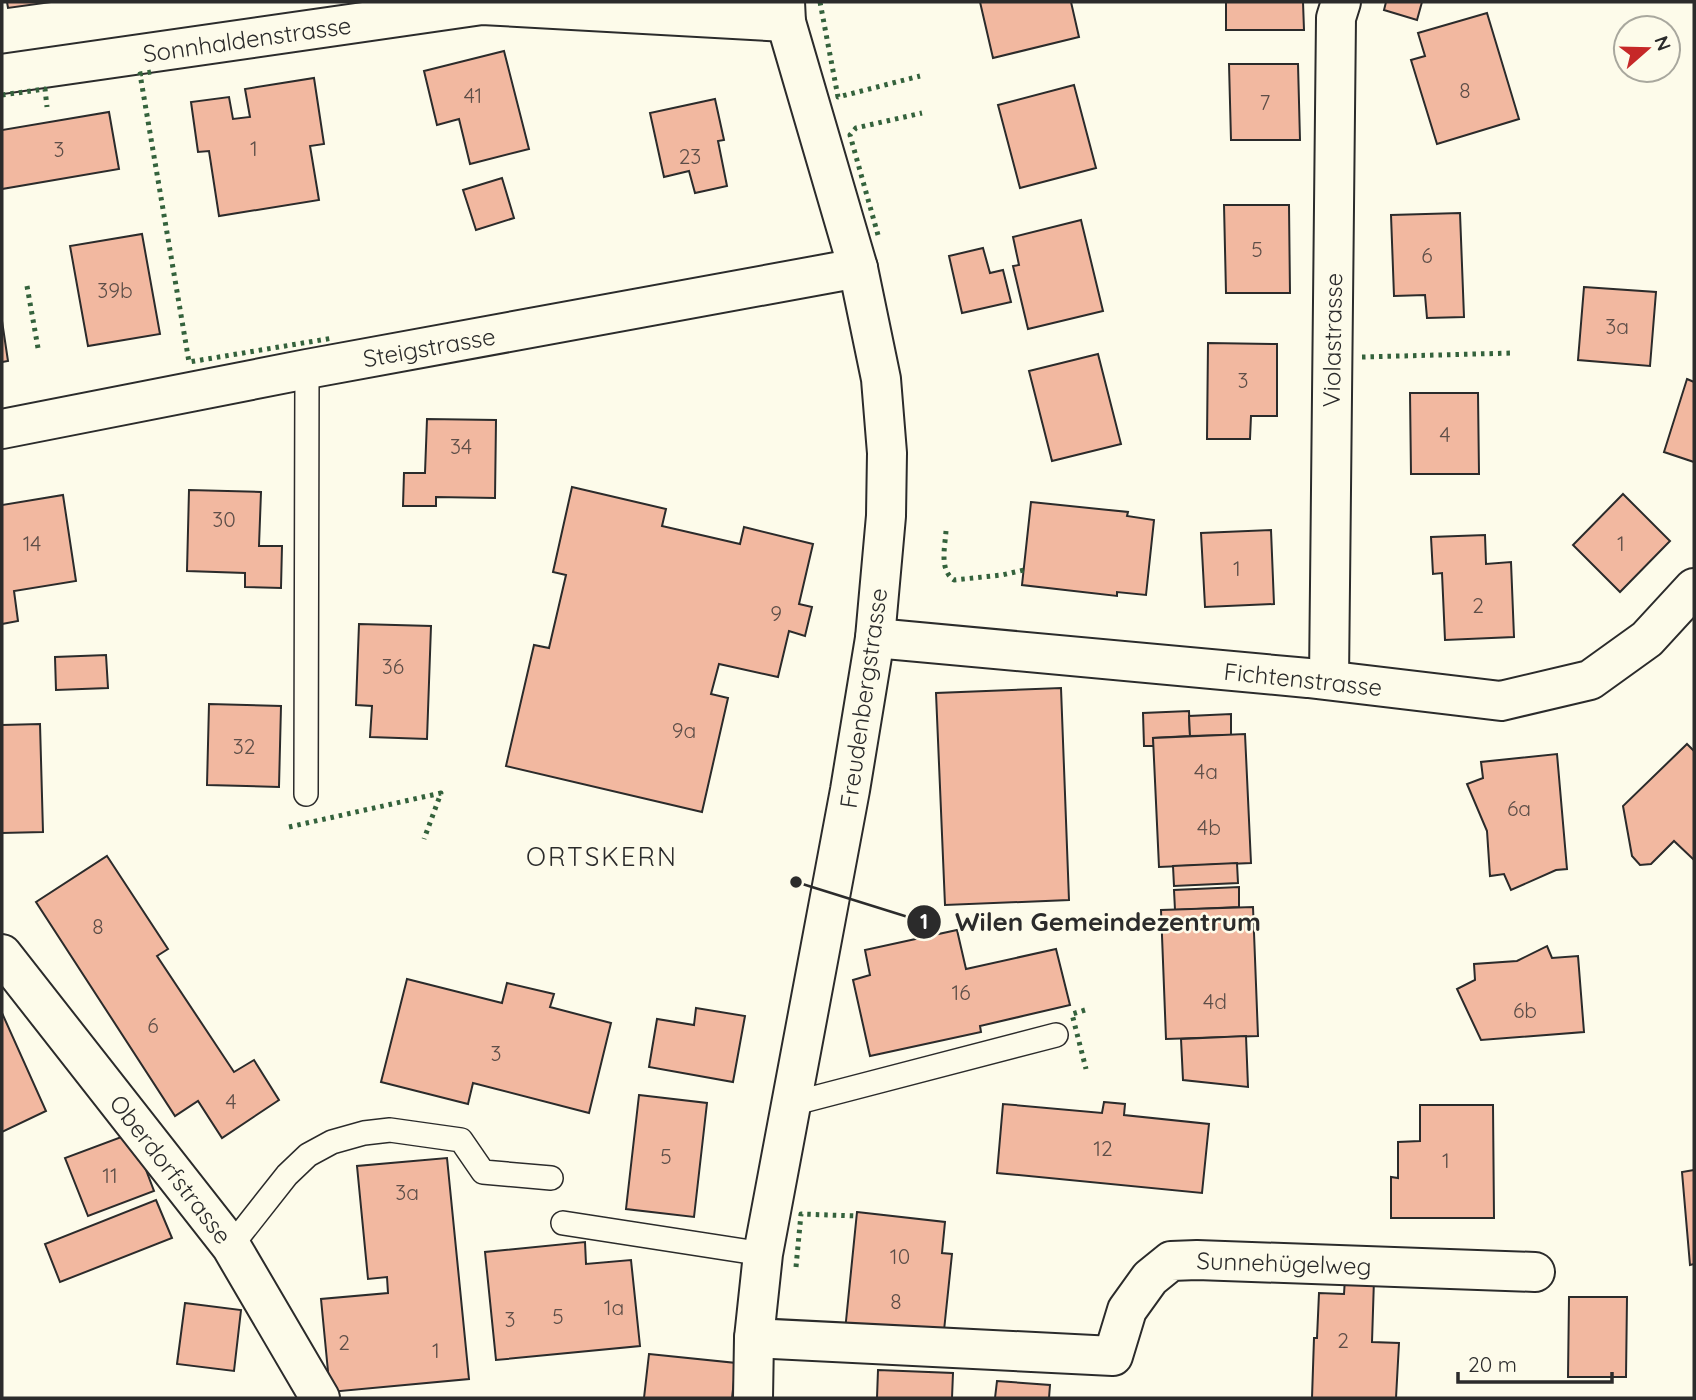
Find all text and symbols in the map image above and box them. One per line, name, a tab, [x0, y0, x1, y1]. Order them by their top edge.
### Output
street label: Sonnhaldenstrasse	[141, 10, 353, 68]
north arrow	[1612, 14, 1682, 84]
text: N	[1649, 33, 1677, 54]
house number: 8	[1459, 77, 1471, 103]
house number: 41	[464, 82, 482, 108]
house number: 7	[1260, 89, 1271, 115]
house number: 1	[250, 135, 258, 161]
house number: 3	[53, 136, 65, 162]
house number: 23	[679, 143, 701, 169]
house number: 5	[1251, 236, 1263, 262]
house number: 6	[1421, 242, 1433, 268]
street label: Violastrasse	[1316, 272, 1348, 408]
house number: 39b	[97, 277, 133, 303]
house number: 3a	[1605, 313, 1629, 339]
street label: Steigstrasse	[360, 321, 498, 373]
house number: 3	[1237, 367, 1249, 393]
house number: 4	[1439, 421, 1451, 447]
house number: 34	[450, 433, 472, 459]
house number: 30	[212, 506, 236, 532]
house number: 14	[23, 530, 41, 556]
house number: 1	[1617, 530, 1625, 556]
house number: 1	[1233, 555, 1241, 581]
street label: Freudenbergstrasse	[833, 586, 893, 810]
house number: 2	[1472, 592, 1484, 618]
house number: 9	[770, 600, 782, 626]
house number: 36	[382, 653, 404, 679]
street label: Fichtenstrasse	[1222, 656, 1384, 702]
house number: 9a	[672, 717, 696, 743]
house number: 32	[233, 733, 255, 759]
house number: 4a	[1194, 758, 1218, 784]
house number: 6a	[1507, 795, 1531, 821]
house number: 4b	[1197, 814, 1221, 840]
district label: ORTSKERN	[526, 840, 678, 873]
callout: Wilen Gemeindezentrum	[906, 898, 1275, 945]
text: Wilen Gemeindezentrum	[955, 905, 1261, 938]
text: 1	[920, 908, 928, 934]
house number: 8	[92, 913, 104, 939]
house number: 16	[951, 979, 971, 1005]
house number: 4d	[1203, 988, 1227, 1014]
house number: 6b	[1513, 997, 1537, 1023]
house number: 6	[147, 1012, 159, 1038]
house number: 3	[490, 1040, 502, 1066]
street label: Oberdorfstrasse	[103, 1088, 239, 1250]
house number: 4	[225, 1088, 237, 1114]
house number: 12	[1093, 1135, 1113, 1161]
house number: 5	[660, 1143, 672, 1169]
house number: 1	[1442, 1147, 1450, 1173]
house number: 11	[102, 1162, 118, 1188]
house number: 3a	[395, 1179, 419, 1205]
house number: 10	[890, 1243, 910, 1269]
street label: Sunnehügelweg	[1196, 1245, 1372, 1281]
house number: 8	[890, 1288, 902, 1314]
house number: 1a	[604, 1294, 624, 1320]
house number: 5	[552, 1303, 564, 1329]
house number: 3	[504, 1306, 516, 1332]
house number: 2	[1337, 1327, 1349, 1353]
house number: 2	[338, 1329, 350, 1355]
house number: 1	[432, 1337, 440, 1363]
scale bar	[1458, 1340, 1612, 1384]
text: 20 m	[1468, 1351, 1517, 1377]

